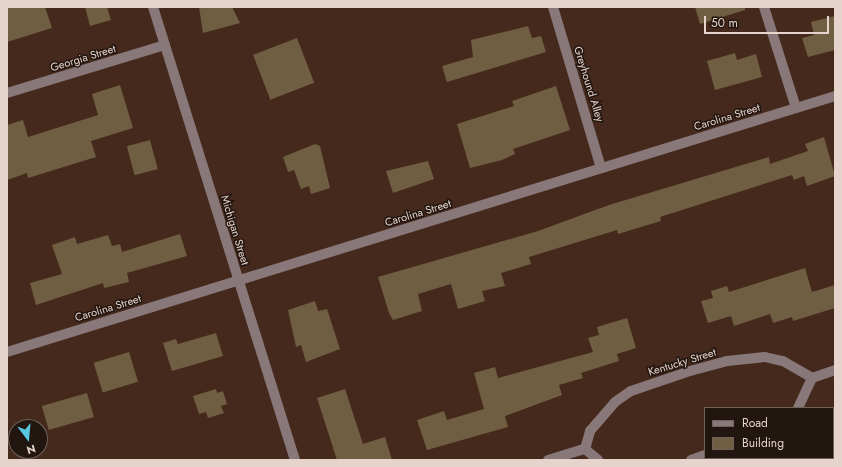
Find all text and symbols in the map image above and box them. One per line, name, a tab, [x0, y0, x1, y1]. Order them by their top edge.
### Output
scale bar	[706, 8, 831, 34]
text: 50 m	[711, 14, 738, 32]
street label: Georgia Street	[49, 42, 117, 74]
street label: Greyhound Alley	[571, 45, 607, 123]
street label: Carolina Street	[692, 101, 762, 133]
street label: Michigan Street	[218, 193, 252, 267]
street label: Carolina Street	[383, 197, 453, 229]
street label: Carolina Street	[73, 292, 143, 324]
street label: Kentucky Street	[646, 345, 718, 379]
legend	[704, 407, 834, 459]
text: Road	[742, 414, 768, 432]
north arrow	[8, 419, 48, 459]
text: Building	[742, 434, 784, 452]
text: N	[25, 441, 37, 458]

